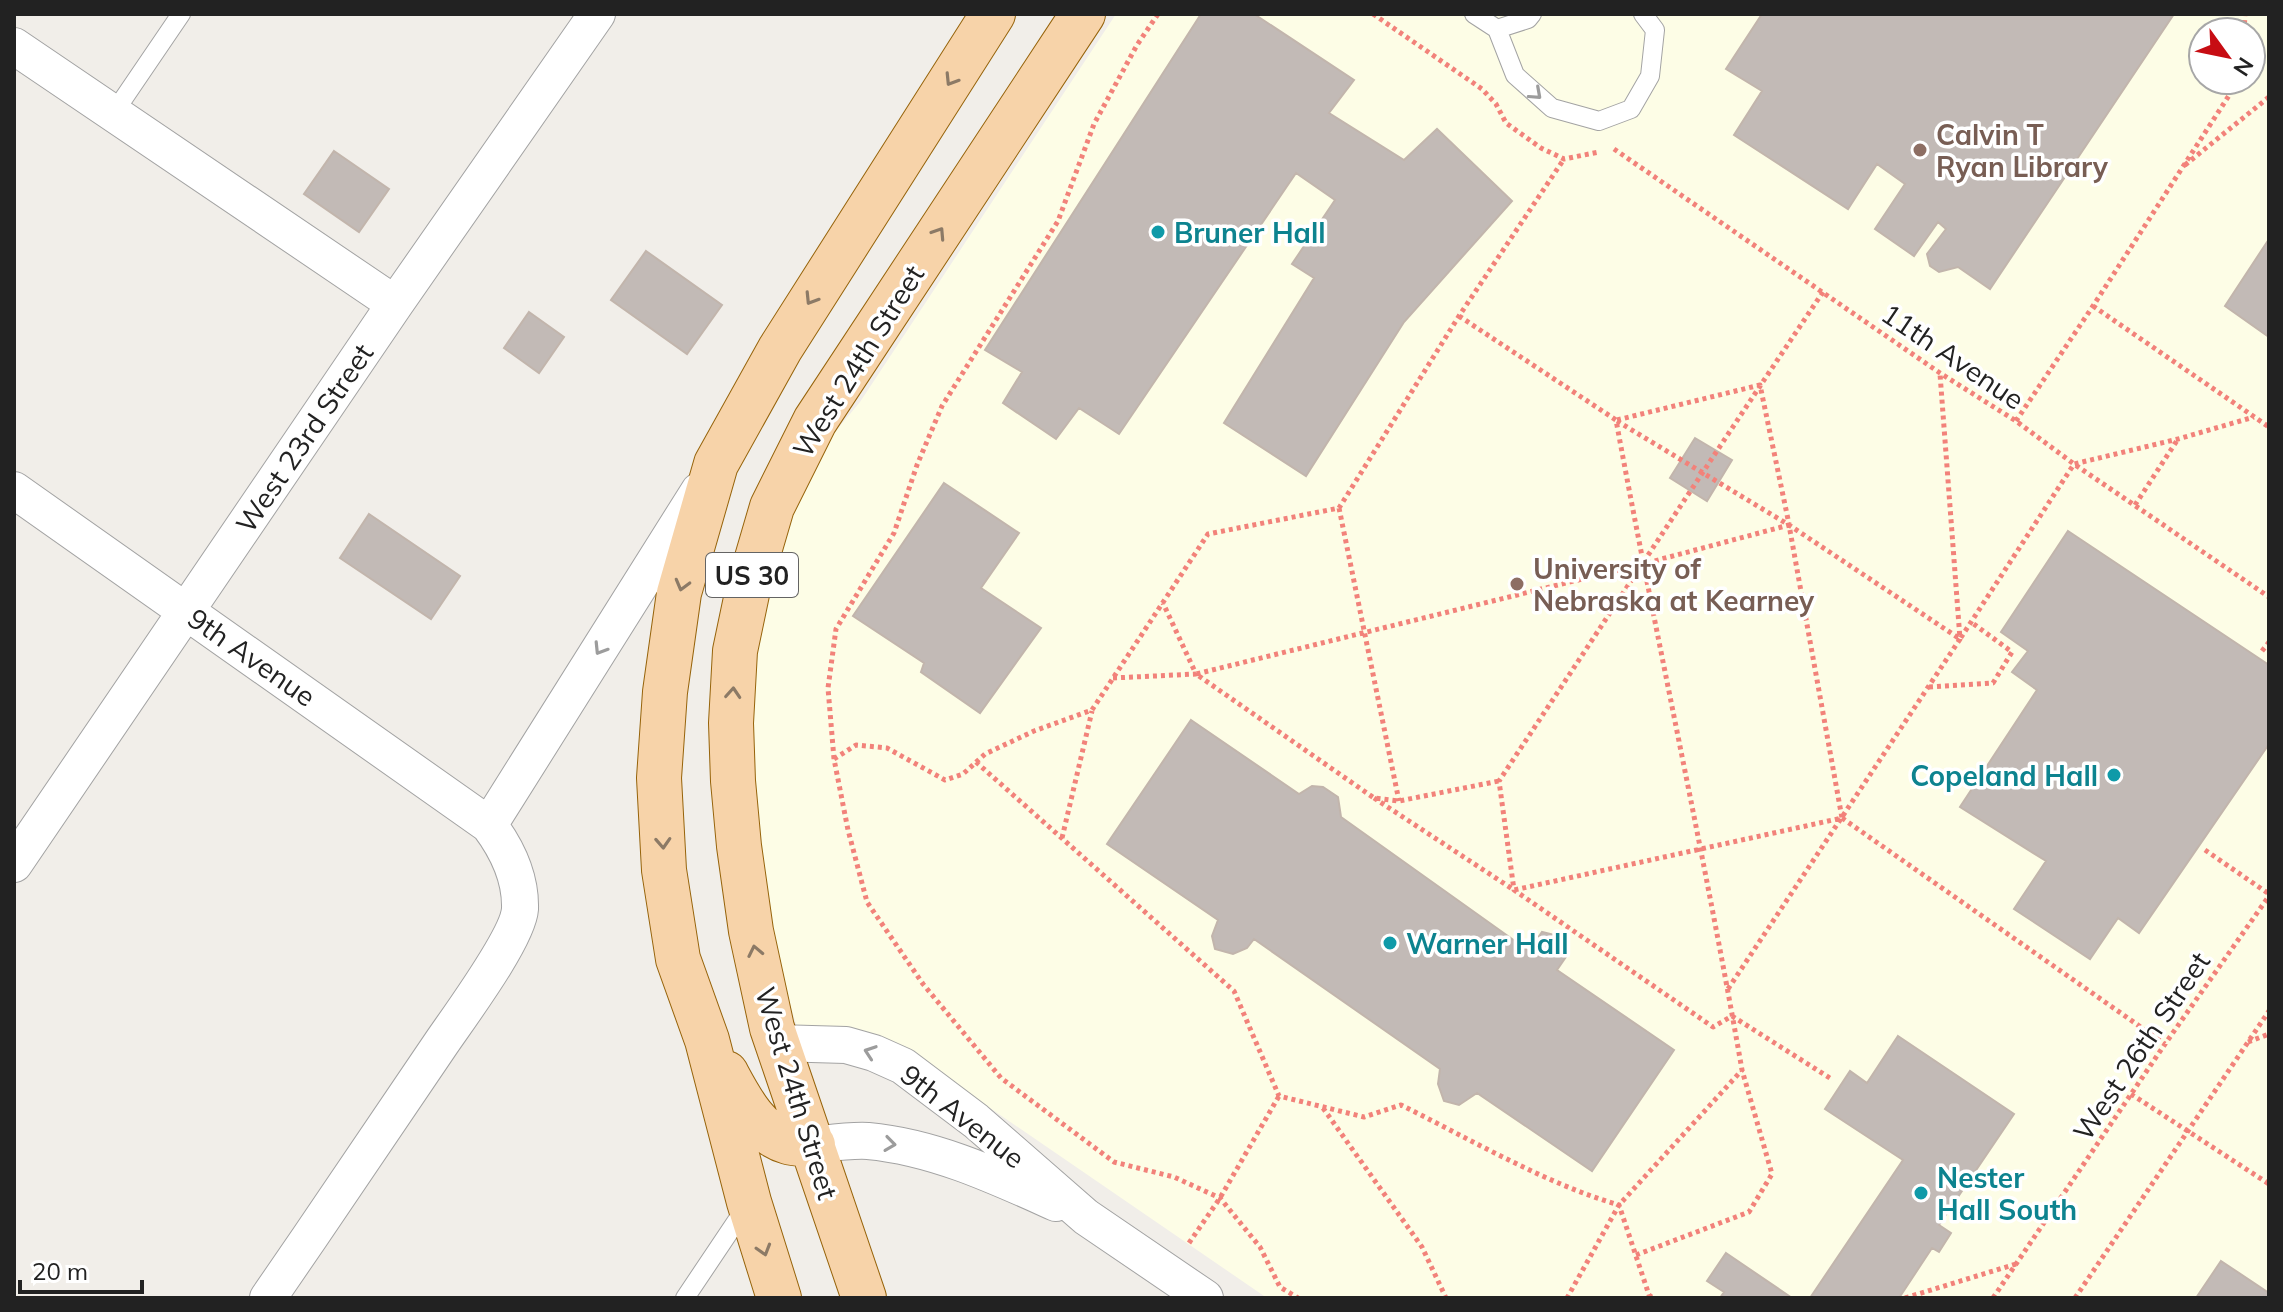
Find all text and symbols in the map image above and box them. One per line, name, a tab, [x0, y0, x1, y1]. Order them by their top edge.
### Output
north arrow	[2187, 16, 2267, 96]
text: N	[2228, 52, 2260, 81]
one-way arrow	[945, 71, 960, 86]
one-way arrow	[1527, 85, 1542, 99]
place label: Calvin T Ryan Library	[1936, 117, 2109, 184]
marker: Calvin T Ryan Library	[1911, 141, 1929, 159]
place label: Bruner Hall	[1174, 215, 1326, 250]
marker: Bruner Hall	[1149, 223, 1167, 241]
one-way arrow	[929, 227, 944, 242]
street label: West 24th Street	[785, 258, 931, 464]
one-way arrow	[806, 290, 821, 305]
street label: 11th Avenue	[1875, 295, 2031, 417]
street label: West 23rd Street	[228, 337, 380, 539]
place label: University of Nebraska at Kearney	[1533, 551, 1815, 618]
road number: US 30	[706, 553, 798, 597]
marker: University of Nebraska at Kearney	[1508, 575, 1526, 593]
one-way arrow	[675, 577, 692, 591]
street label: 9th Avenue	[181, 600, 323, 714]
one-way arrow	[594, 640, 609, 654]
one-way arrow	[724, 686, 741, 699]
place label: Copeland Hall	[1910, 758, 2098, 793]
marker: Copeland Hall	[2105, 766, 2123, 784]
one-way arrow	[654, 837, 671, 850]
place label: Warner Hall	[1406, 926, 1569, 961]
marker: Warner Hall	[1381, 934, 1399, 952]
one-way arrow	[748, 944, 765, 958]
street label: West 26th Street	[2065, 945, 2217, 1147]
street label: West 24th Street	[748, 983, 846, 1204]
one-way arrow	[864, 1046, 878, 1062]
street label: 9th Avenue	[894, 1057, 1032, 1175]
one-way arrow	[883, 1135, 897, 1152]
place label: Nester Hall South	[1937, 1160, 2077, 1227]
marker: Nester Hall South	[1912, 1184, 1930, 1202]
one-way arrow	[755, 1243, 771, 1256]
scale bar	[20, 1244, 142, 1294]
text: 20 m	[32, 1256, 88, 1286]

